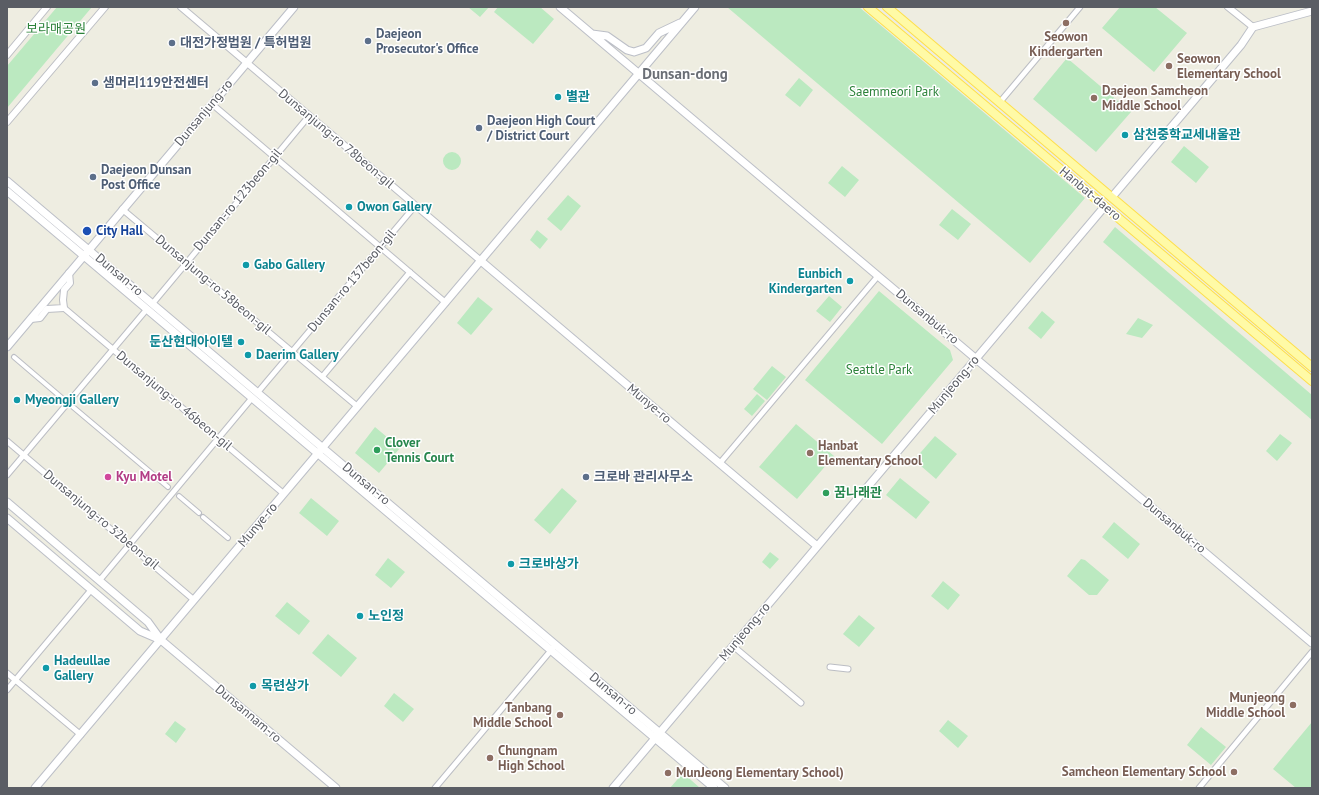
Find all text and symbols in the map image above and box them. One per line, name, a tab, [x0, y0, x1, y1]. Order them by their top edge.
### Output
marker: Seowon Kindergarten	[1061, 18, 1071, 28]
park label: 보라매공원	[26, 21, 86, 37]
place label: Daejeon Prosecutor's Office	[376, 26, 478, 57]
place label: Seowon Kindergarten	[1029, 29, 1103, 60]
place label: 대전가정법원 / 특허법원	[180, 35, 311, 51]
marker: Daejeon Prosecutor's Office	[363, 36, 373, 46]
marker: 대전가정법원 / 특허법원	[167, 38, 177, 48]
place label: Seowon Elementary School	[1177, 51, 1281, 82]
marker: Seowon Elementary School	[1164, 61, 1174, 71]
district label: Dunsan-dong	[642, 66, 728, 84]
place label: 샘머리119안전센터	[103, 75, 209, 91]
street label: Dunsanjung-ro	[172, 76, 236, 150]
marker: 샘머리119안전센터	[90, 78, 100, 88]
place label: Daejeon Samcheon Middle School	[1102, 83, 1208, 114]
park label: Saemmeori Park	[849, 84, 939, 100]
street label: Dunsanjung-ro 78beon-gil	[275, 86, 397, 192]
place label: 별관	[566, 89, 590, 105]
marker: 별관	[553, 92, 563, 102]
marker: Daejeon Samcheon Middle School	[1089, 93, 1099, 103]
place label: Daejeon High Court / District Court	[487, 113, 595, 144]
marker: Daejeon High Court / District Court	[474, 123, 484, 133]
place label: 삼천중학교세내울관	[1133, 127, 1241, 143]
marker: 삼천중학교세내울관	[1120, 130, 1130, 140]
street label: Dunsan-ro 123beon-gil	[191, 146, 285, 254]
place label: Daejeon Dunsan Post Office	[101, 162, 191, 193]
street label: Hanbat-daero	[1056, 164, 1124, 224]
marker: Daejeon Dunsan Post Office	[88, 172, 98, 182]
place label: Owon Gallery	[357, 199, 432, 215]
marker: Owon Gallery	[344, 202, 354, 212]
place label: City Hall	[96, 223, 143, 239]
marker: City Hall	[81, 225, 93, 237]
street label: Dunsan-ro 137beon-gil	[305, 227, 399, 335]
street label: Dunsanjung-ro 58beon-gil	[152, 232, 274, 338]
street label: Dunsan-ro	[92, 250, 146, 300]
place label: Gabo Gallery	[254, 257, 325, 273]
marker: Gabo Gallery	[241, 260, 251, 270]
place label: Eunbich Kindergarten	[769, 266, 842, 297]
marker: Eunbich Kindergarten	[845, 276, 855, 286]
street label: Dunsanbuk-ro	[892, 286, 962, 348]
place label: 둔산현대아이텔	[149, 334, 233, 350]
marker: 둔산현대아이텔	[236, 337, 246, 347]
place label: Daerim Gallery	[256, 347, 339, 363]
street label: Dunsanjung-ro 46beon-gil	[113, 348, 235, 454]
marker: Daerim Gallery	[243, 350, 253, 360]
street label: Munjeong-ro	[925, 353, 983, 417]
park label: Seattle Park	[846, 362, 912, 378]
street label: Munye-ro	[624, 381, 674, 427]
place label: Myeongji Gallery	[25, 392, 119, 408]
marker: Myeongji Gallery	[12, 395, 22, 405]
place label: Clover Tennis Court	[385, 435, 454, 466]
place label: Hanbat Elementary School	[818, 438, 922, 469]
marker: Clover Tennis Court	[372, 445, 382, 455]
marker: Hanbat Elementary School	[805, 448, 815, 458]
street label: Dunsan-ro	[339, 459, 393, 509]
street label: Dunsanjung-ro 32beon-gil	[40, 467, 162, 573]
place label: Kyu Motel	[116, 469, 172, 485]
place label: 크로바 관리사무소	[594, 469, 693, 485]
marker: Kyu Motel	[103, 472, 113, 482]
marker: 크로바 관리사무소	[581, 472, 591, 482]
place label: 꿈나래관	[834, 485, 882, 501]
marker: 꿈나래관	[821, 488, 831, 498]
street label: Dunsanbuk-ro	[1139, 495, 1209, 557]
street label: Munye-ro	[235, 500, 281, 550]
place label: 크로바상가	[519, 556, 579, 572]
marker: 크로바상가	[506, 559, 516, 569]
street label: Munjeong-ro	[716, 600, 774, 664]
place label: 노인정	[368, 608, 404, 624]
marker: 노인정	[355, 611, 365, 621]
place label: Hadeullae Gallery	[54, 653, 110, 684]
marker: Hadeullae Gallery	[41, 663, 51, 673]
street label: Dunsan-ro	[586, 669, 640, 719]
place label: 목련상가	[261, 678, 309, 694]
marker: 목련상가	[248, 681, 258, 691]
street label: Dunsannam-ro	[212, 682, 284, 746]
place label: Munjeong Middle School	[1206, 690, 1285, 721]
place label: Tanbang Middle School	[473, 700, 552, 731]
marker: Munjeong Middle School	[1288, 700, 1298, 710]
marker: Tanbang Middle School	[555, 710, 565, 720]
place label: Chungnam High School	[498, 743, 565, 774]
marker: Chungnam High School	[485, 753, 495, 763]
place label: Samcheon Elementary School	[1062, 764, 1226, 780]
place label: MunJeong Elementary School)	[676, 765, 844, 781]
marker: Samcheon Elementary School	[1229, 767, 1239, 777]
marker: MunJeong Elementary School)	[663, 768, 673, 778]

